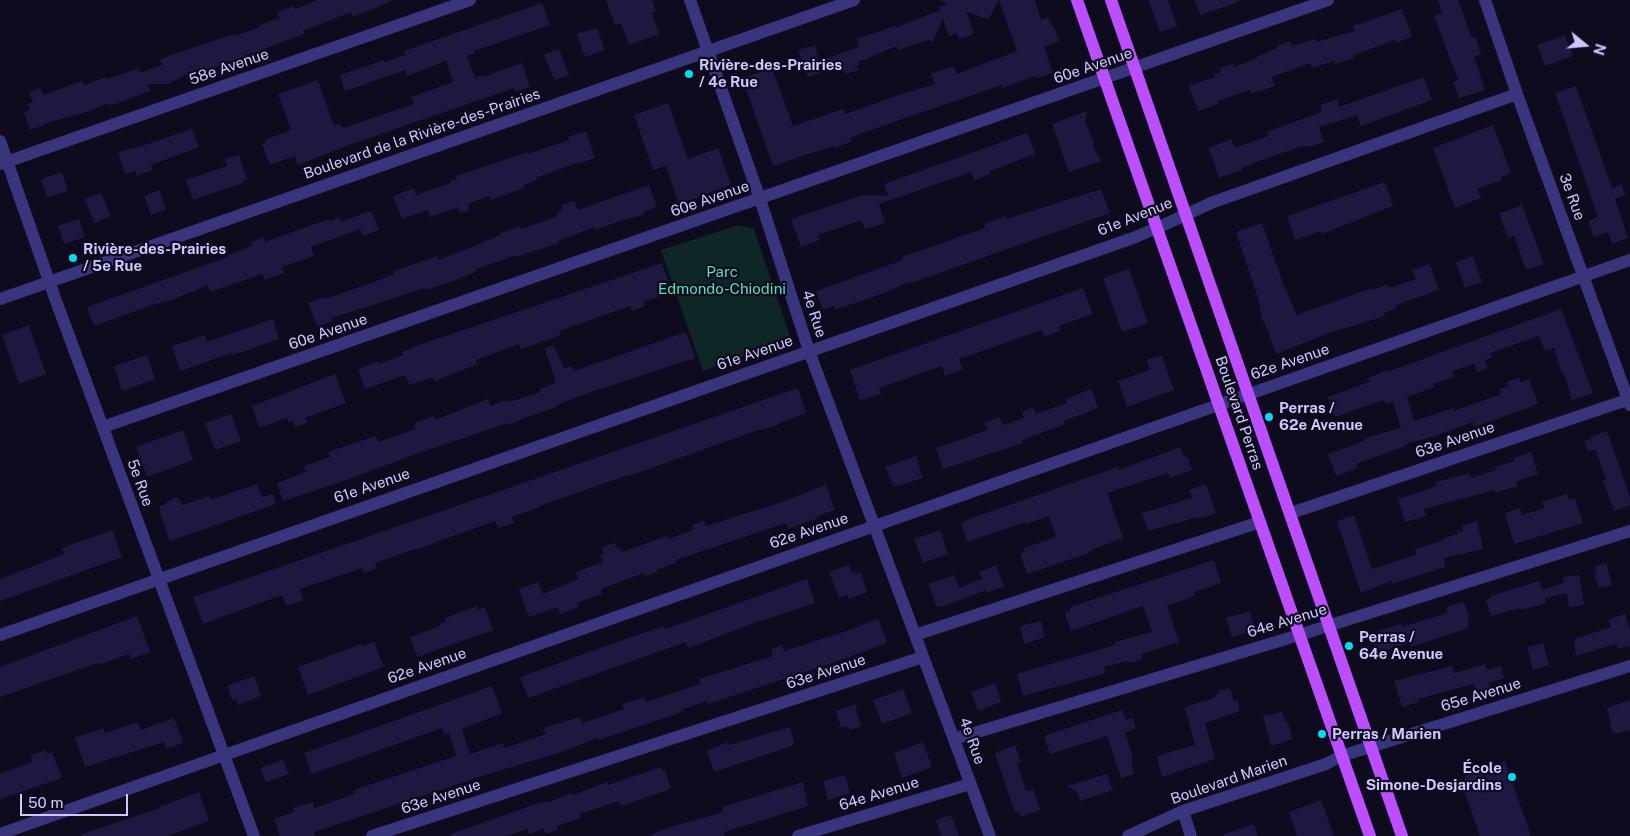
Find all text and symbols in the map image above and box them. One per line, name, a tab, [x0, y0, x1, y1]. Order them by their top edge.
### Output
north arrow	[1560, 20, 1610, 70]
text: N	[1590, 42, 1609, 57]
street label: 60e Avenue	[1051, 44, 1135, 88]
street label: 58e Avenue	[187, 45, 271, 89]
place label: Rivière-des-Prairies / 4e Rue	[699, 56, 842, 91]
marker: Rivière-des-Prairies / 4e Rue	[683, 68, 695, 80]
street label: Boulevard de la Rivière-des-Prairies	[301, 85, 543, 183]
street label: 3e Rue	[1555, 171, 1589, 223]
street label: 60e Avenue	[668, 177, 752, 221]
street label: 61e Avenue	[1095, 194, 1175, 240]
place label: Rivière-des-Prairies / 5e Rue	[83, 240, 226, 275]
marker: Rivière-des-Prairies / 5e Rue	[67, 252, 79, 264]
park label: Parc Edmondo-Chiodini	[658, 263, 786, 298]
street label: 4e Rue	[798, 288, 830, 340]
street label: 60e Avenue	[286, 310, 370, 354]
street label: 61e Avenue	[715, 332, 795, 374]
street label: 62e Avenue	[1248, 340, 1332, 384]
street label: Boulevard Perras	[1211, 354, 1267, 472]
place label: Perras / 62e Avenue	[1279, 399, 1363, 434]
marker: Perras / 62e Avenue	[1263, 411, 1275, 423]
street label: 63e Avenue	[1413, 418, 1497, 462]
street label: 5e Rue	[123, 457, 157, 509]
street label: 61e Avenue	[332, 465, 412, 507]
street label: 62e Avenue	[767, 509, 851, 553]
street label: 64e Avenue	[1245, 600, 1329, 642]
place label: Perras / 64e Avenue	[1359, 628, 1443, 663]
marker: Perras / 64e Avenue	[1343, 640, 1355, 652]
street label: 62e Avenue	[385, 644, 469, 688]
street label: 63e Avenue	[784, 651, 868, 693]
street label: 65e Avenue	[1439, 674, 1523, 716]
street label: 4e Rue	[955, 715, 989, 767]
place label: Perras / Marien	[1332, 725, 1441, 743]
marker: Perras / Marien	[1316, 728, 1328, 740]
street label: Boulevard Marien	[1168, 752, 1290, 808]
place label: École Simone-Desjardins	[1366, 759, 1502, 794]
marker: École Simone-Desjardins	[1506, 771, 1518, 783]
street label: 64e Avenue	[837, 773, 921, 815]
street label: 63e Avenue	[399, 776, 483, 818]
scale bar	[22, 784, 130, 816]
text: 50 m	[28, 794, 63, 811]

